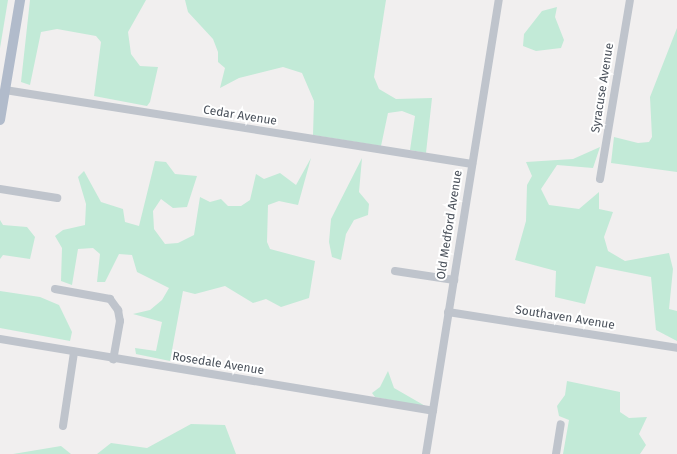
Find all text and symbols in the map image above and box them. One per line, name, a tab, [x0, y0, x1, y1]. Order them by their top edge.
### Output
street label: Syracuse Avenue	[589, 42, 617, 134]
street label: Cedar Avenue	[202, 103, 278, 129]
street label: Old Medford Avenue	[434, 169, 466, 281]
street label: Southaven Avenue	[514, 303, 616, 333]
street label: Rosedale Avenue	[171, 350, 265, 378]

